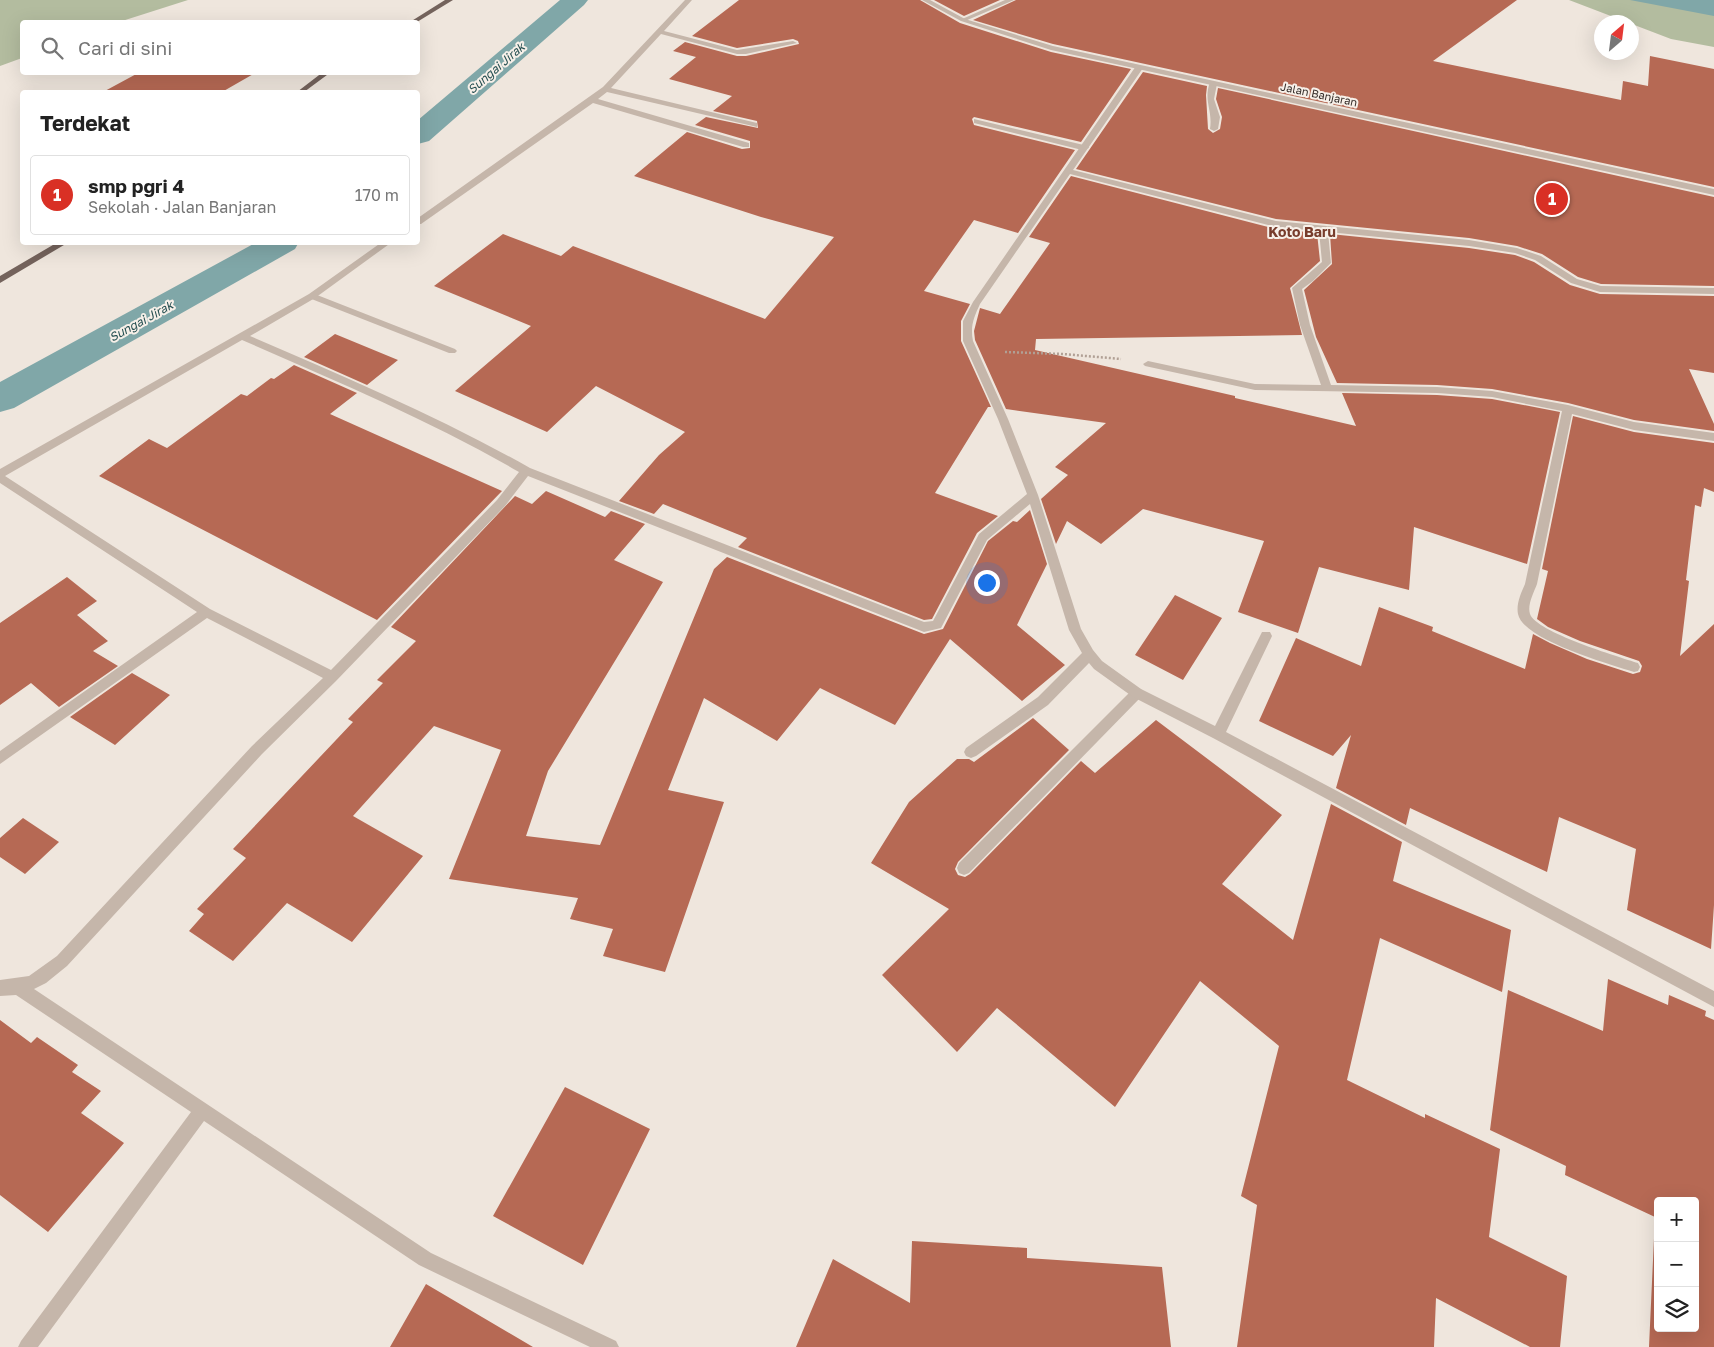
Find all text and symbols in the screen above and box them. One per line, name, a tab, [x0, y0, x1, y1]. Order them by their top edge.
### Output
north arrow	[1594, 15, 1639, 60]
search box	[20, 20, 420, 75]
icon: search	[38, 34, 66, 62]
text: Cari di sini	[78, 36, 172, 59]
water label: Sungai Jirak	[464, 38, 529, 97]
street label: Jalan Banjaran	[1279, 80, 1359, 108]
text: Terdekat	[40, 110, 130, 136]
text: smp pgri 4	[88, 174, 184, 197]
pin: 1	[1536, 180, 1568, 218]
text: 1	[53, 185, 61, 205]
text: 170 m	[355, 185, 399, 205]
text: Sekolah · Jalan Banjaran	[88, 197, 276, 217]
district label: Koto Baru	[1268, 223, 1336, 240]
water label: Sungai Jirak	[106, 297, 177, 345]
your location	[974, 570, 1000, 596]
map controls	[1654, 1197, 1699, 1332]
button: +	[1654, 1197, 1699, 1242]
button: −	[1654, 1242, 1699, 1287]
button: layers	[1654, 1287, 1699, 1332]

